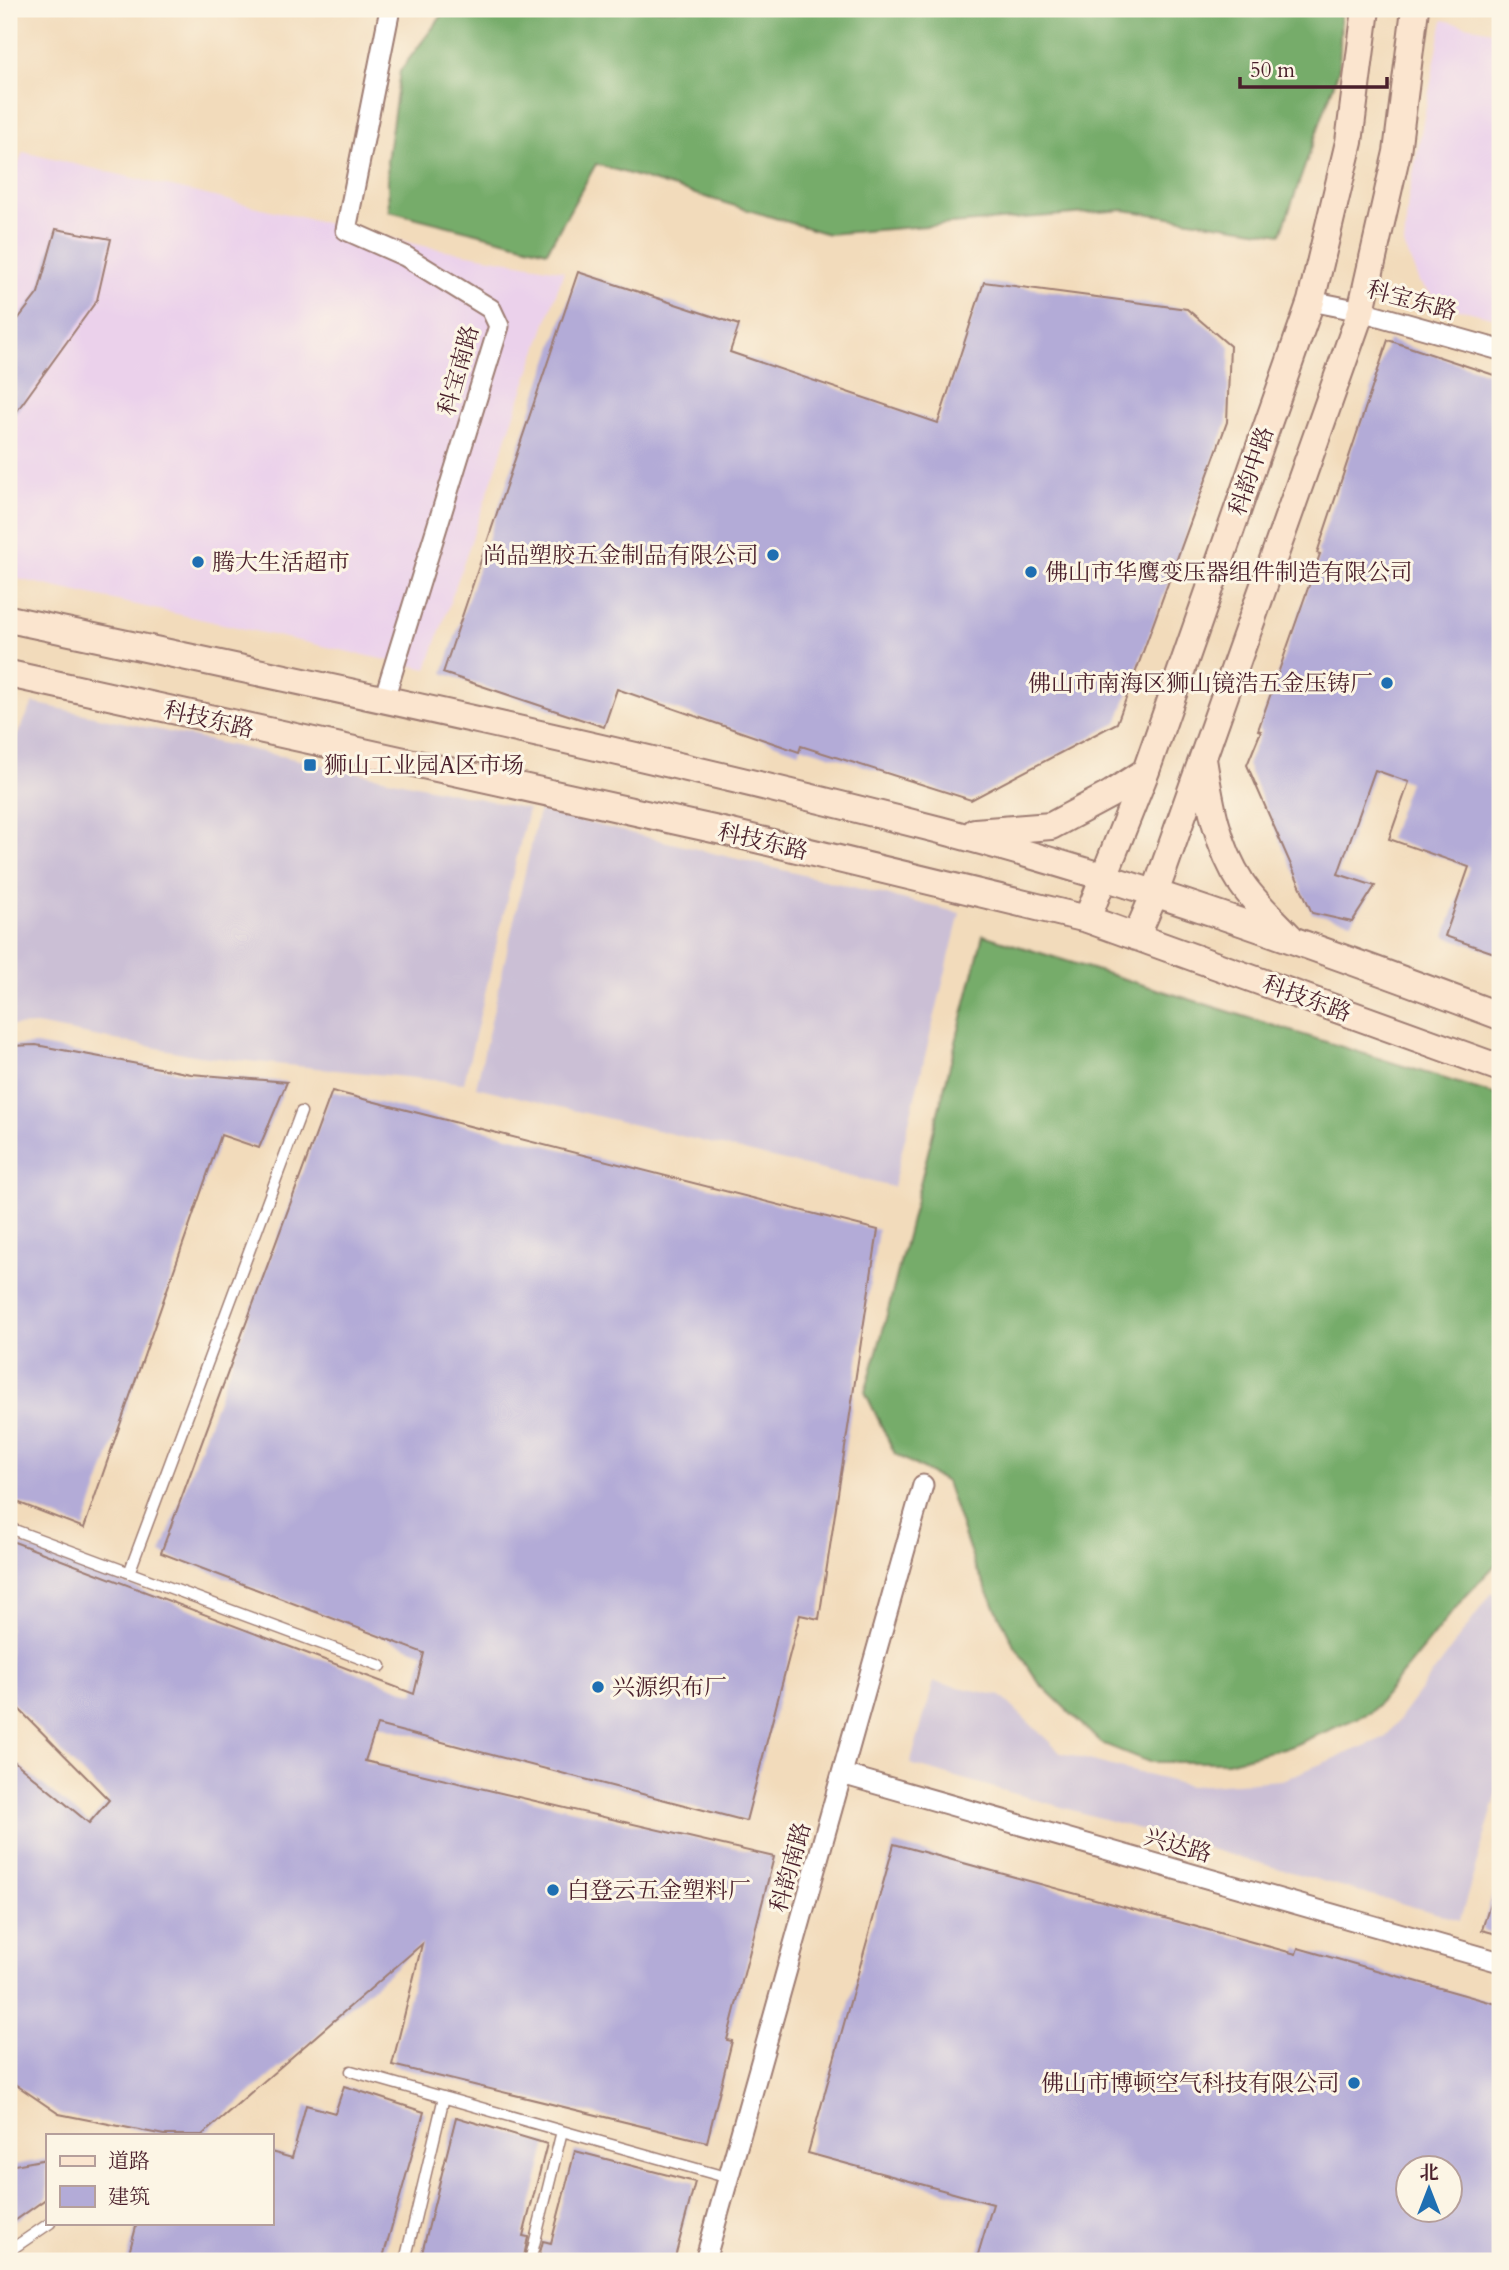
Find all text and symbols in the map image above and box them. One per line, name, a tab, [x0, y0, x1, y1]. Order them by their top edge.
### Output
scale bar	[1240, 46, 1386, 90]
text: 50 m	[1250, 56, 1295, 85]
street label: 科宝东路	[1363, 274, 1460, 327]
street label: 科宝南路	[431, 322, 486, 419]
street label: 科韵中路	[1222, 423, 1281, 520]
place label: 尚品塑胶五金制品有限公司	[483, 540, 759, 571]
place label: 腾大生活超市	[212, 547, 350, 578]
marker: 尚品塑胶五金制品有限公司	[765, 547, 781, 563]
marker: 腾大生活超市	[190, 554, 206, 570]
place label: 佛山市华鹰变压器组件制造有限公司	[1045, 557, 1413, 588]
marker: 佛山市华鹰变压器组件制造有限公司	[1023, 564, 1039, 580]
place label: 佛山市南海区狮山镜浩五金压铸厂	[1028, 668, 1373, 699]
marker: 佛山市南海区狮山镜浩五金压铸厂	[1379, 675, 1395, 691]
street label: 科技东路	[161, 694, 257, 745]
place label: 狮山工业园A区市场	[324, 750, 524, 781]
marker: 狮山工业园A区市场	[302, 757, 318, 773]
street label: 科技东路	[715, 816, 811, 867]
street label: 科技东路	[1258, 968, 1355, 1029]
place label: 兴源织布厂	[612, 1672, 727, 1703]
marker: 兴源织布厂	[590, 1679, 606, 1695]
street label: 科韵南路	[763, 1819, 818, 1916]
street label: 兴达路	[1140, 1821, 1215, 1870]
place label: 白登云五金塑料厂	[567, 1875, 751, 1906]
marker: 白登云五金塑料厂	[545, 1882, 561, 1898]
place label: 佛山市博顿空气科技有限公司	[1041, 2068, 1340, 2099]
marker: 佛山市博顿空气科技有限公司	[1346, 2075, 1362, 2091]
legend	[46, 2134, 273, 2224]
text: 道路	[108, 2147, 150, 2176]
north arrow	[1394, 2154, 1464, 2224]
text: 北	[1419, 2160, 1439, 2186]
text: 建筑	[108, 2183, 150, 2212]

